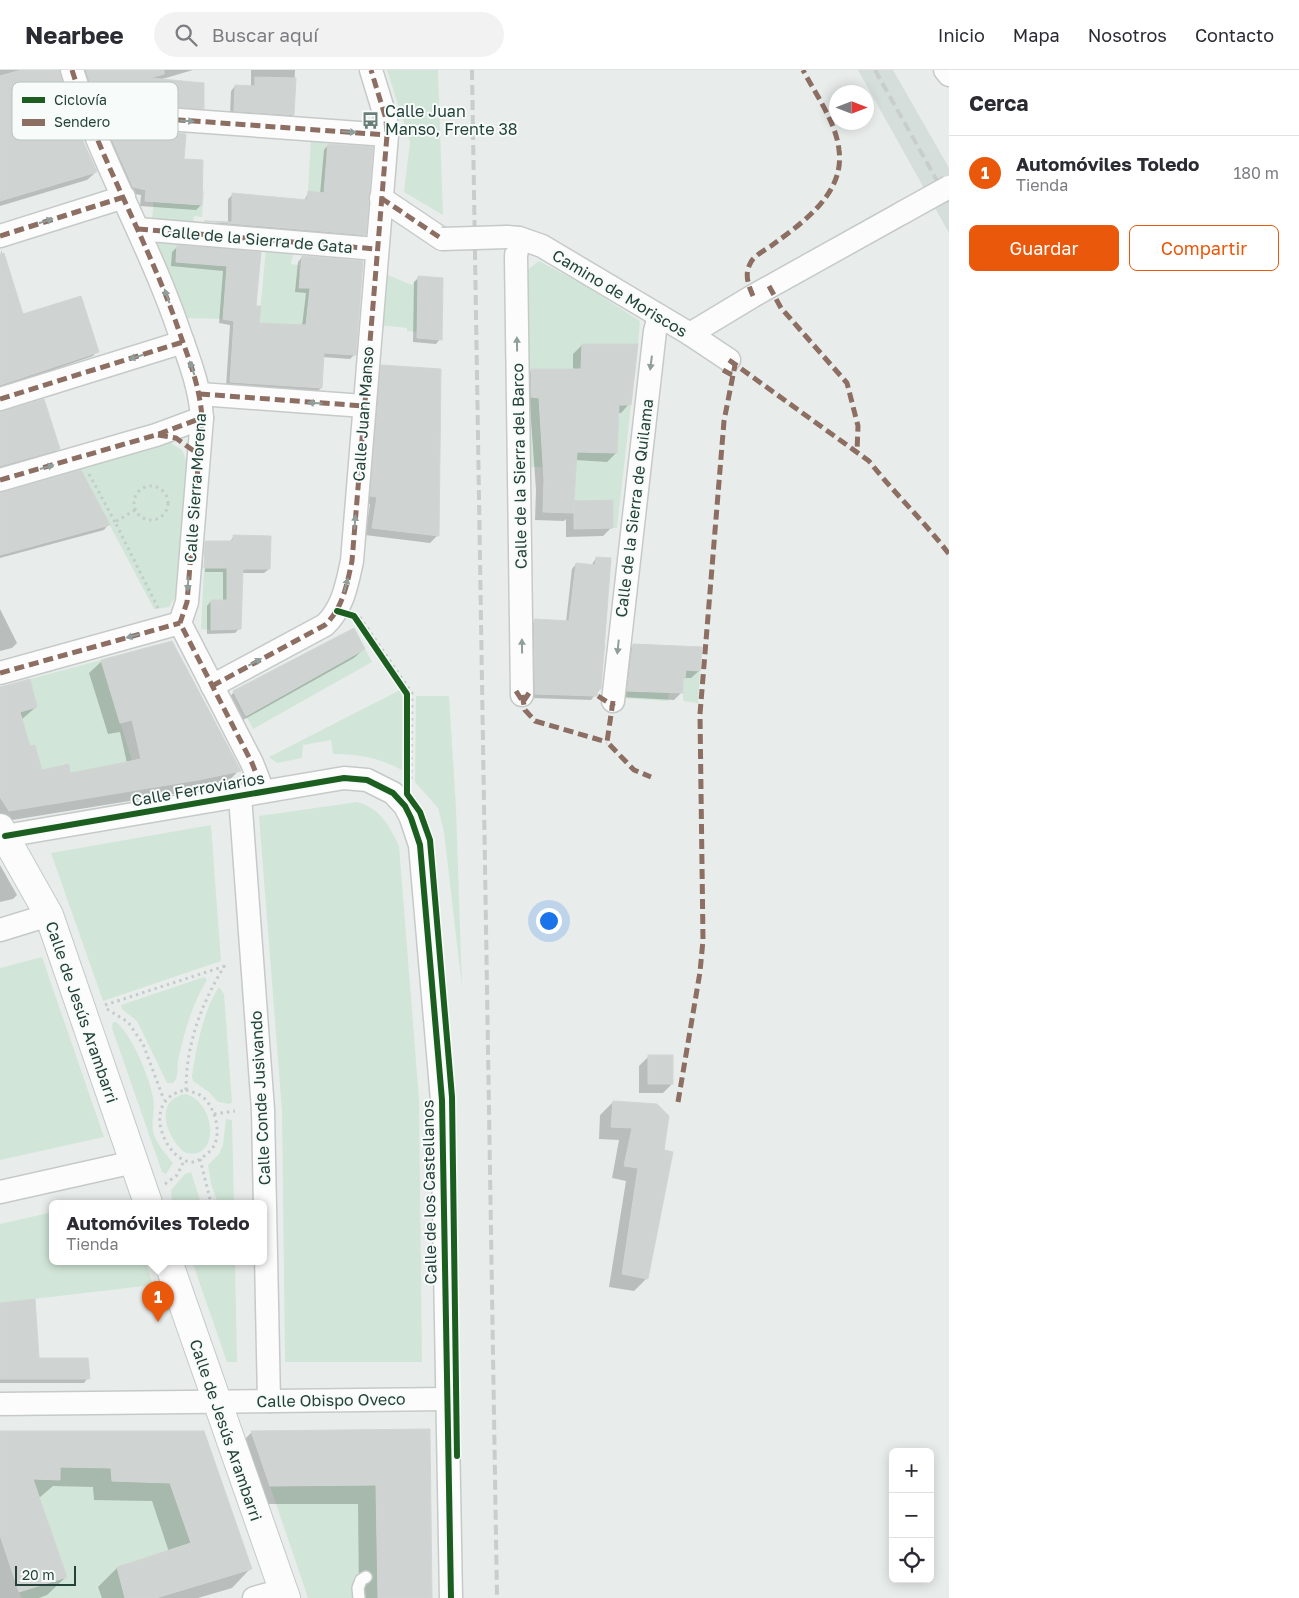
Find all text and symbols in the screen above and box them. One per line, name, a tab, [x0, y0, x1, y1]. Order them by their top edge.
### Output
search box	[154, 12, 504, 57]
text: Nearbee	[25, 20, 124, 49]
icon: search	[172, 21, 200, 49]
text: Buscar aquí	[212, 23, 318, 46]
text: Inicio	[938, 24, 985, 46]
text: Mapa	[1013, 24, 1060, 46]
text: Nosotros	[1088, 24, 1167, 46]
text: Contacto	[1195, 24, 1274, 46]
legend	[12, 82, 178, 140]
north arrow	[829, 85, 874, 130]
text: Cerca	[969, 90, 1028, 116]
text: Ciclovía	[54, 91, 107, 108]
place label: Calle Juan Manso, Frente 38	[385, 101, 518, 139]
bus stop icon: Calle Juan Manso, Frente 38	[361, 110, 381, 130]
text: Sendero	[54, 113, 110, 130]
one-way arrow	[180, 117, 196, 125]
one-way arrow	[342, 129, 358, 137]
text: Automóviles Toledo	[1016, 152, 1199, 175]
text: 1	[981, 163, 989, 183]
text: 180 m	[1233, 163, 1279, 183]
text: Tienda	[1016, 175, 1068, 195]
one-way arrow	[39, 217, 54, 225]
street label: Calle de la Sierra de Gata	[160, 221, 354, 257]
button: Guardar	[969, 225, 1119, 271]
button: Compartir	[1129, 225, 1279, 271]
street label: Camino de Moriscos	[549, 245, 691, 341]
one-way arrow	[163, 288, 171, 303]
one-way arrow	[513, 336, 521, 352]
street label: Calle Juan Manso	[348, 346, 378, 482]
one-way arrow	[129, 353, 144, 361]
one-way arrow	[647, 356, 655, 372]
one-way arrow	[188, 360, 196, 375]
street label: Calle de la Sierra del Barco	[507, 363, 531, 569]
one-way arrow	[307, 398, 323, 406]
street label: Calle de la Sierra de Quilama	[611, 398, 657, 618]
street label: Calle Sierra Morena	[180, 412, 210, 564]
one-way arrow	[39, 462, 54, 470]
one-way arrow	[351, 514, 359, 530]
one-way arrow	[184, 576, 192, 592]
one-way arrow	[343, 577, 351, 592]
one-way arrow	[125, 633, 140, 641]
one-way arrow	[517, 638, 525, 654]
one-way arrow	[614, 639, 622, 655]
one-way arrow	[247, 658, 262, 666]
street label: Calle Ferroviarios	[130, 767, 266, 811]
your location	[536, 908, 562, 934]
street label: Calle de Jesús Arambarri	[41, 919, 123, 1105]
street label: Calle Conde Jusivando	[245, 1010, 275, 1186]
street label: Calle de los Castellanos	[417, 1099, 441, 1285]
popup	[49, 1200, 267, 1265]
text: Automóviles Toledo	[66, 1211, 250, 1234]
text: Tienda	[66, 1234, 119, 1254]
pin: 1	[142, 1281, 174, 1322]
street label: Calle de Jesús Arambarri	[185, 1337, 267, 1523]
street label: Calle Obispo Oveco	[256, 1389, 406, 1411]
map controls	[889, 1448, 934, 1583]
button: +	[889, 1448, 934, 1493]
button: −	[889, 1493, 934, 1538]
button: locate	[889, 1538, 934, 1583]
scale bar	[15, 1563, 76, 1586]
text: 20 m	[22, 1566, 55, 1583]

